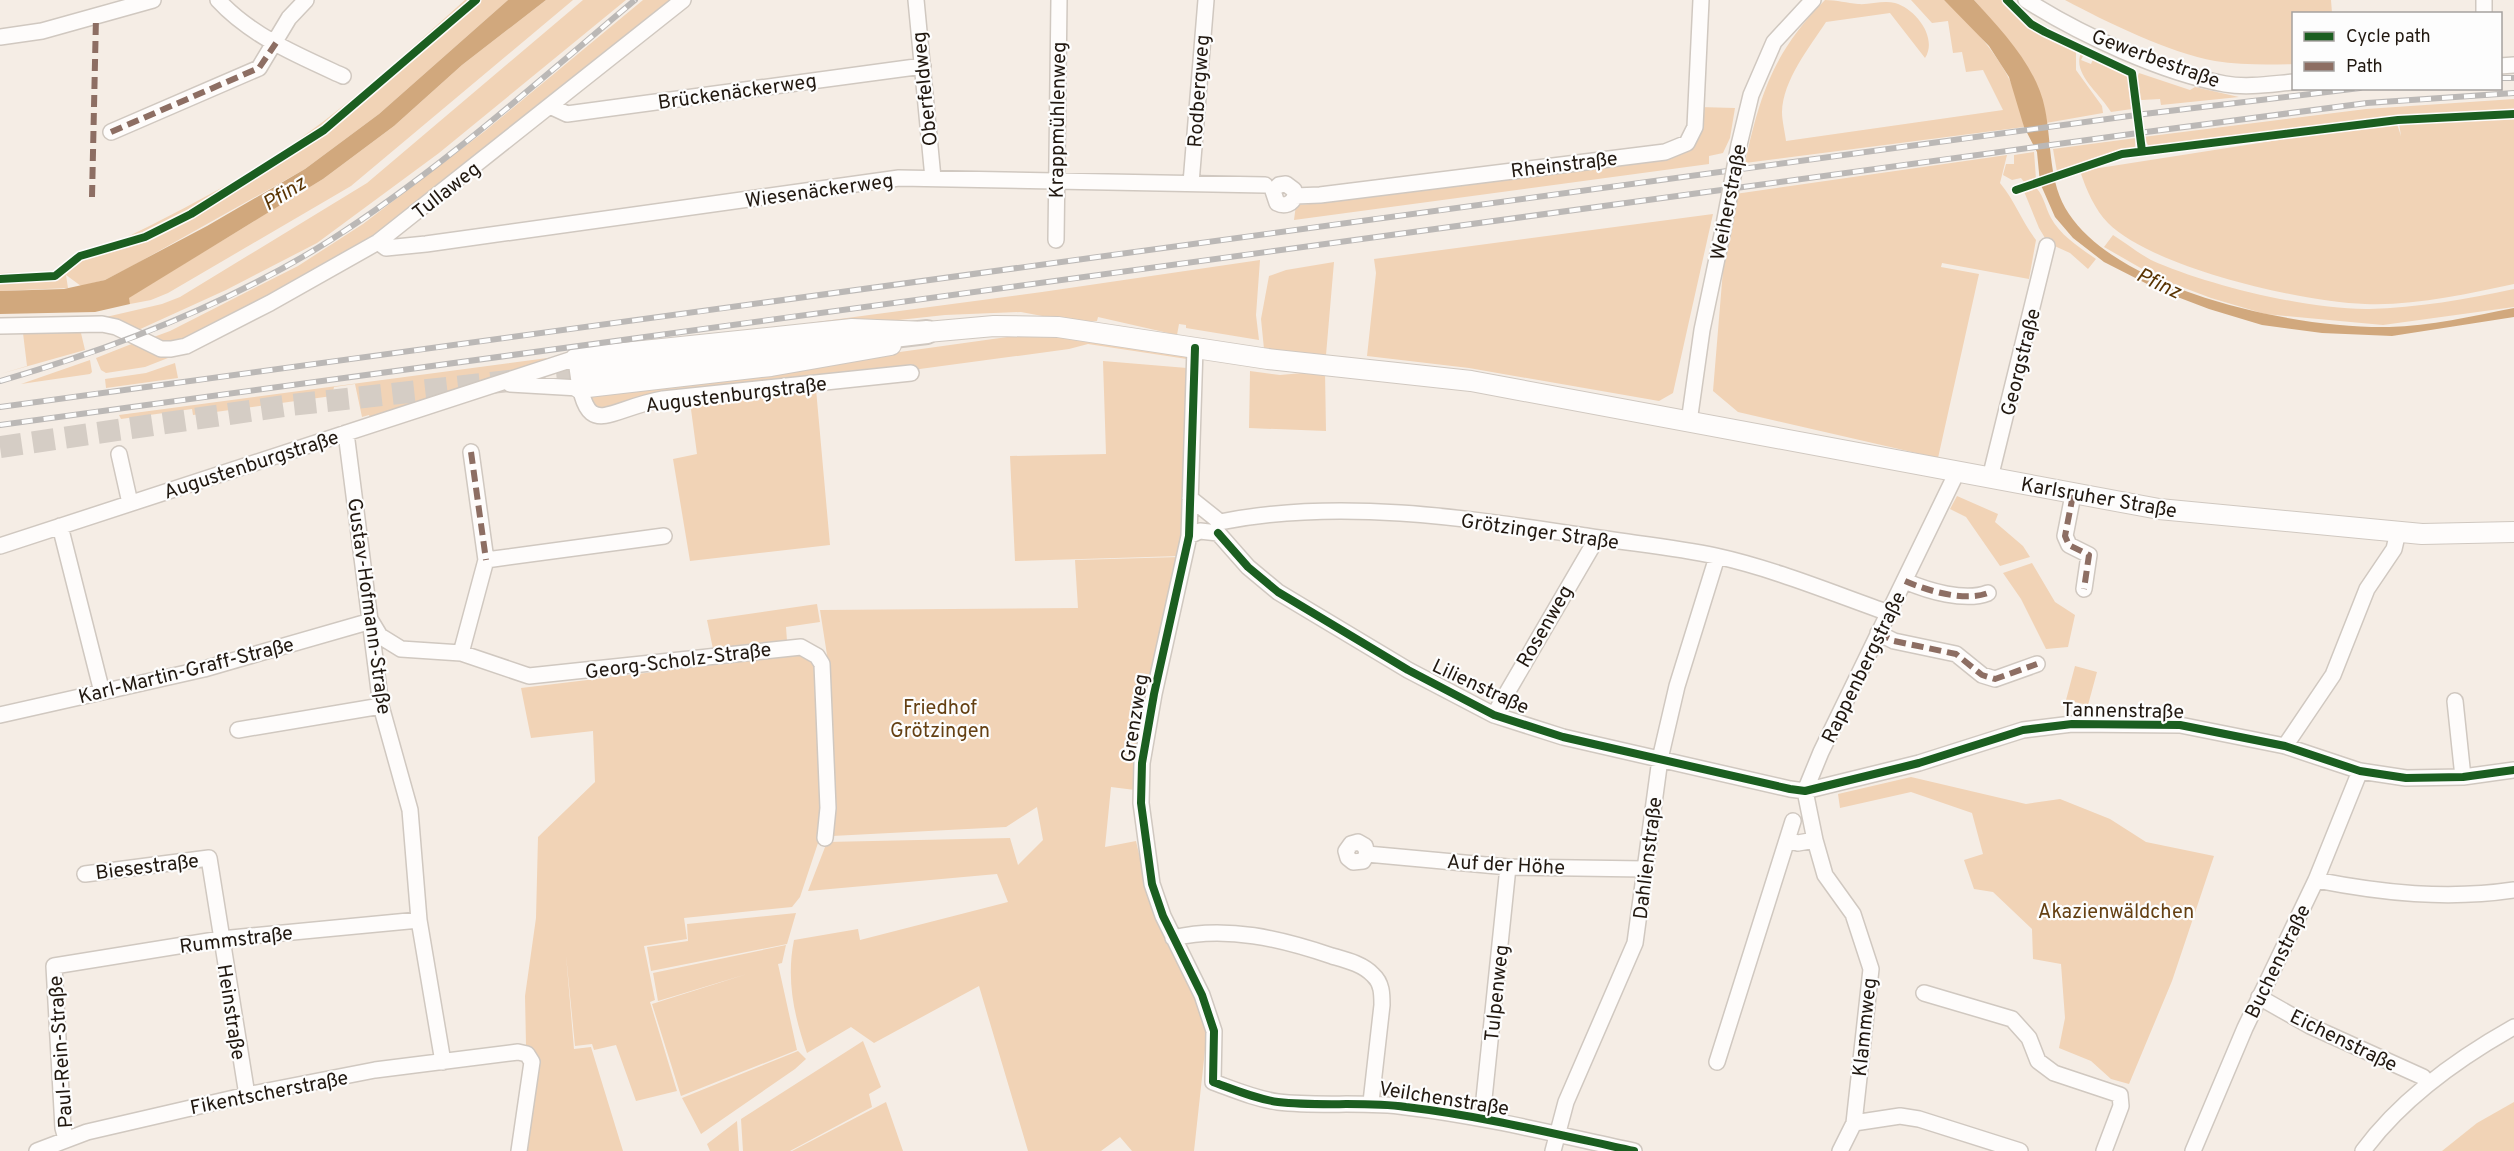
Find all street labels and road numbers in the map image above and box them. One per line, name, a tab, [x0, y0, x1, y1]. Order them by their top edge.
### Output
street label: Gewerbestraße	[2088, 25, 2223, 95]
street label: Oberfeldweg	[907, 30, 945, 147]
street label: Rodbergweg	[1183, 34, 1217, 148]
street label: Krappmühlenweg	[1045, 41, 1073, 199]
street label: Brückenäckerweg	[656, 69, 818, 117]
street label: Weiherstraße	[1706, 142, 1754, 263]
street label: Rheinstraße	[1509, 147, 1619, 185]
street label: Tullaweg	[408, 157, 487, 226]
street label: Wiesenäckerweg	[743, 169, 895, 215]
street label: Georgstraße	[1996, 306, 2048, 419]
street label: Augustenburgstraße	[644, 372, 829, 420]
street label: Augustenburgstraße	[161, 425, 343, 507]
street label: Karlsruher Straße	[2019, 472, 2179, 525]
street label: Gustav-Hofmann-Straße	[340, 496, 396, 716]
street label: Grötzinger Straße	[1459, 509, 1620, 557]
street label: Rosenweg	[1512, 581, 1580, 673]
street label: Rappenbergstraße	[1817, 588, 1913, 748]
street label: Karl-Martin-Graff-Straße	[76, 633, 297, 711]
street label: Georg-Scholz-Straße	[584, 638, 773, 686]
street label: Lilienstraße	[1427, 654, 1533, 722]
street label: Grenzweg	[1116, 672, 1156, 765]
street label: Tannenstraße	[2062, 698, 2184, 726]
street label: Dahlienstraße	[1629, 795, 1669, 921]
street label: Biesestraße	[94, 849, 201, 887]
street label: Auf der Höhe	[1446, 850, 1566, 882]
street label: Buchenstraße	[2240, 901, 2318, 1023]
street label: Rummstraße	[178, 921, 294, 961]
street label: Tulpenweg	[1480, 943, 1516, 1043]
street label: Heinstraße	[210, 962, 250, 1062]
street label: Paul-Rein-Straße	[44, 975, 80, 1129]
street label: Klammweg	[1848, 976, 1884, 1078]
street label: Eichenstraße	[2285, 1005, 2401, 1079]
street label: Fikentscherstraße	[188, 1066, 351, 1122]
street label: Veilchenstraße	[1377, 1077, 1511, 1123]

